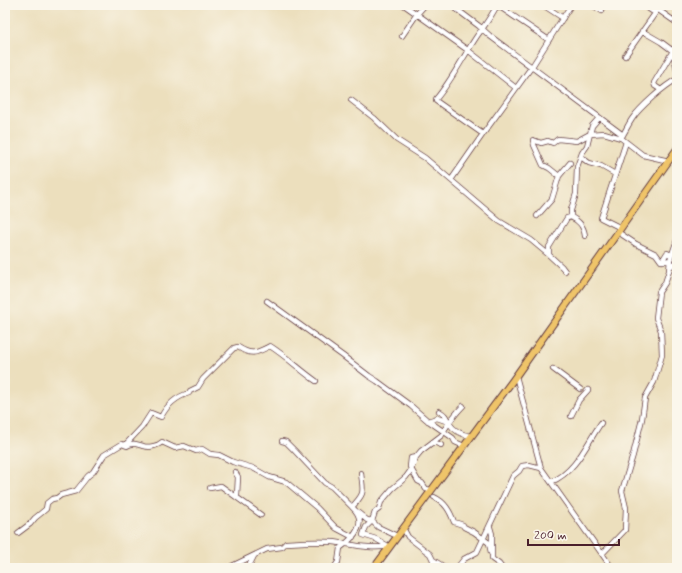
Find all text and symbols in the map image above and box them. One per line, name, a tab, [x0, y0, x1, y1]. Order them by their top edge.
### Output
scale bar	[528, 521, 619, 547]
text: 200 m	[534, 528, 567, 544]

